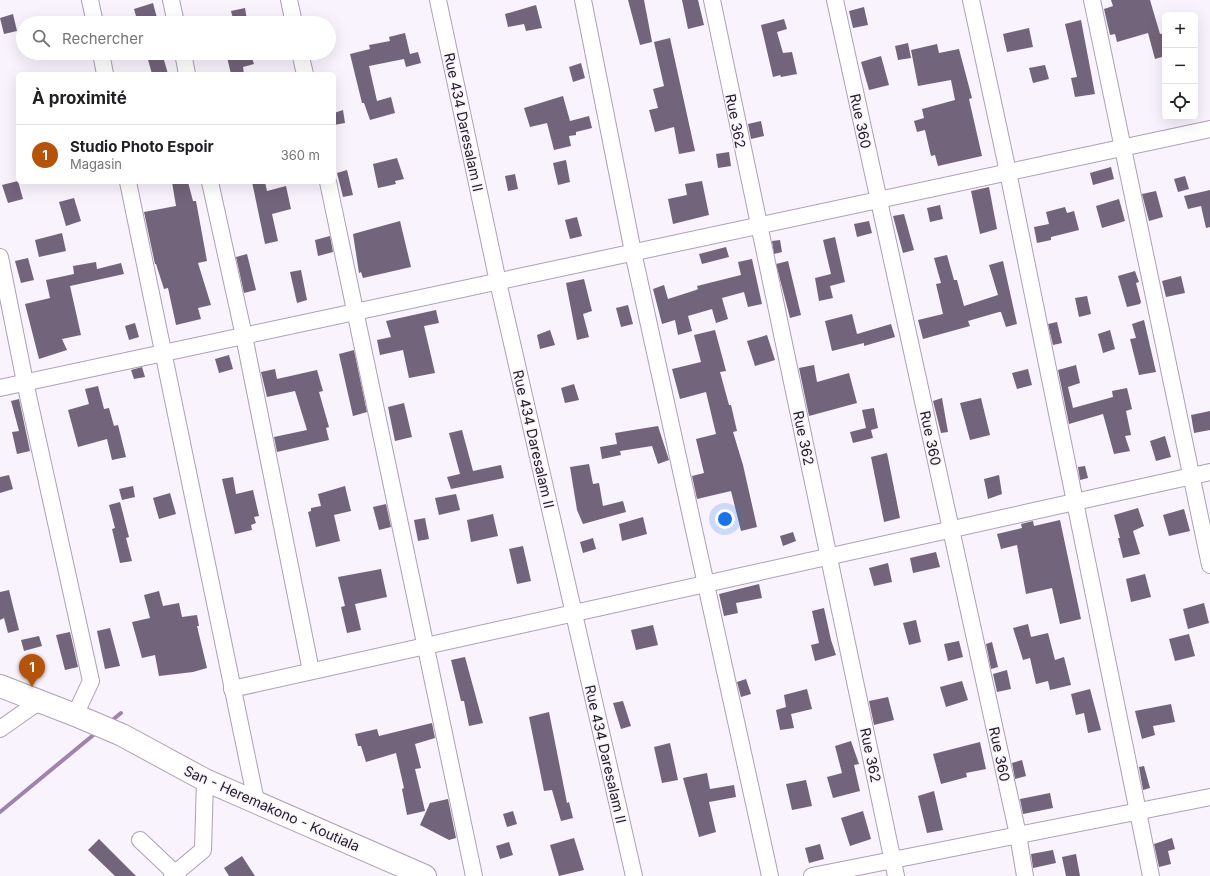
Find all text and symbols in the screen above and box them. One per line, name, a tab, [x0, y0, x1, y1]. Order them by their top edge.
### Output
map controls	[1162, 12, 1198, 120]
button: +	[1162, 12, 1198, 48]
search box	[16, 16, 336, 60]
icon: search	[30, 27, 52, 49]
text: Rechercher	[62, 29, 144, 48]
button: −	[1162, 48, 1198, 84]
street label: Rue 434 Daresalam II	[441, 51, 487, 193]
button: locate	[1162, 84, 1198, 120]
text: À proximité	[32, 88, 127, 108]
street label: Rue 362	[722, 92, 750, 150]
street label: Rue 360	[847, 92, 875, 150]
text: Studio Photo Espoir	[70, 137, 214, 156]
text: 1	[42, 147, 48, 163]
text: 360 m	[281, 147, 320, 163]
text: Magasin	[70, 156, 122, 172]
street label: Rue 434 Daresalam II	[510, 368, 558, 510]
street label: Rue 362	[790, 409, 818, 467]
street label: Rue 360	[917, 409, 945, 467]
your location	[715, 509, 735, 529]
pin: 1	[19, 654, 45, 687]
street label: Rue 434 Daresalam II	[582, 683, 630, 825]
street label: Rue 360	[986, 725, 1014, 783]
street label: Rue 362	[857, 726, 885, 784]
street label: San - Heremakono - Koutiala	[181, 761, 363, 855]

